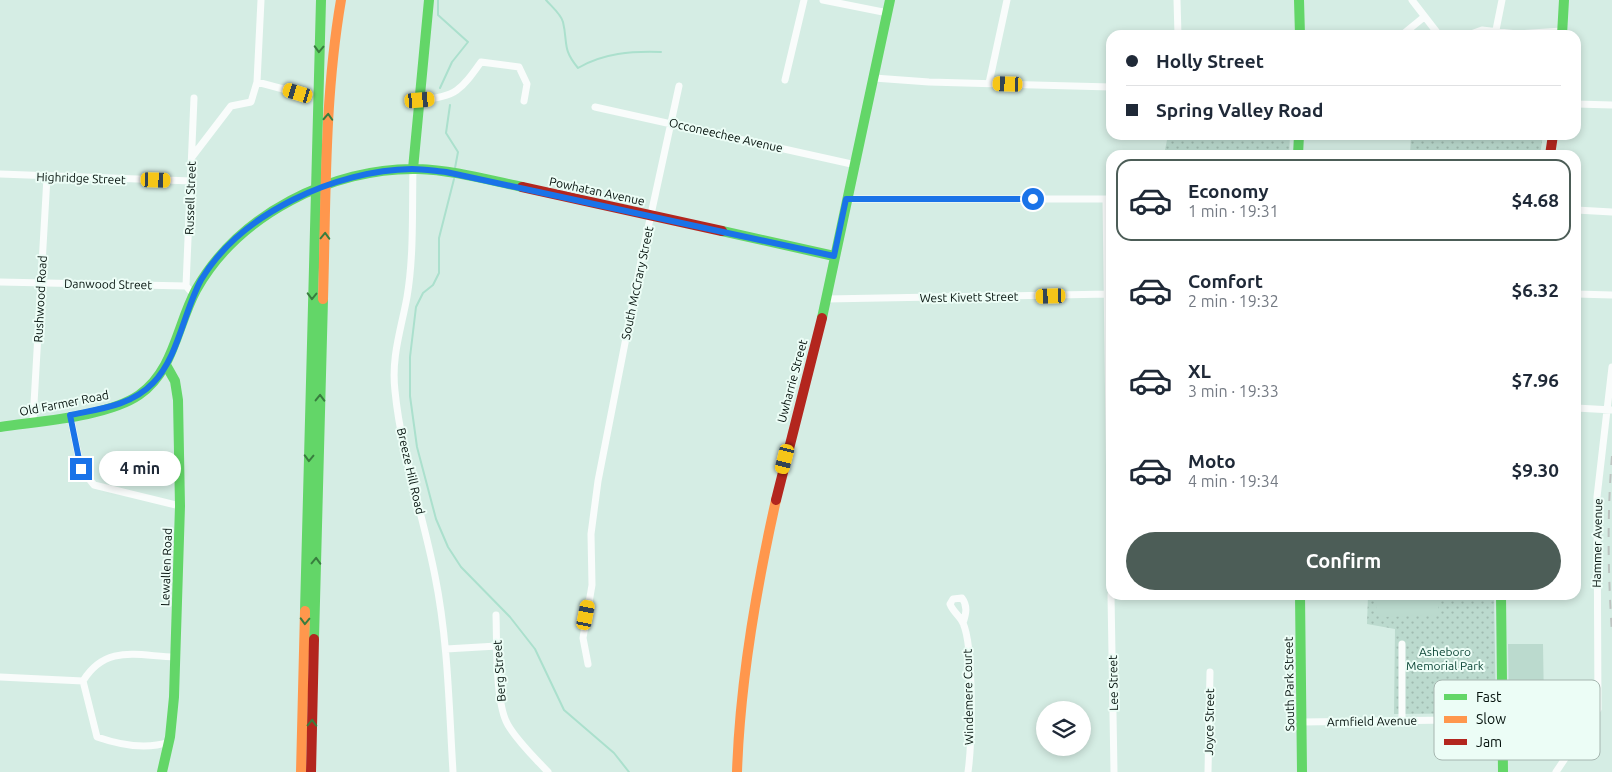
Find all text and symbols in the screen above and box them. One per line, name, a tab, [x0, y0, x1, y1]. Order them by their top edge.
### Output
one-way arrow	[314, 45, 325, 53]
text: Holly Street	[1156, 50, 1264, 72]
car	[992, 76, 1023, 92]
car	[281, 81, 314, 105]
car	[404, 91, 435, 109]
text: Spring Valley Road	[1156, 99, 1323, 121]
one-way arrow	[323, 113, 334, 121]
street label: Occoneechee Avenue	[668, 116, 784, 154]
street label: Russell Street	[182, 161, 198, 235]
street label: Highridge Street	[36, 170, 126, 186]
car	[140, 172, 171, 188]
street label: Powhatan Avenue	[548, 175, 646, 207]
icon: car	[1128, 178, 1173, 223]
text: Economy	[1188, 180, 1269, 202]
route start	[1022, 188, 1044, 210]
text: $4.68	[1511, 189, 1559, 211]
text: 1 min · 19:31	[1188, 202, 1279, 220]
street label: South McCrary Street	[619, 225, 655, 341]
one-way arrow	[319, 232, 330, 240]
street label: Rushwood Road	[31, 255, 49, 343]
icon: car	[1128, 268, 1173, 313]
text: Comfort	[1188, 270, 1263, 292]
street label: Danwood Street	[64, 277, 152, 291]
text: $6.32	[1511, 279, 1559, 301]
car	[1035, 288, 1066, 304]
street label: West Kivett Street	[919, 290, 1019, 304]
one-way arrow	[307, 292, 318, 300]
text: 2 min · 19:32	[1188, 292, 1279, 310]
street label: Uwharrie Street	[775, 338, 809, 424]
icon: car	[1128, 358, 1173, 403]
text: XL	[1188, 360, 1211, 382]
text: $7.96	[1511, 369, 1559, 391]
text: 3 min · 19:33	[1188, 382, 1279, 400]
street label: Old Farmer Road	[18, 388, 110, 418]
one-way arrow	[315, 394, 326, 402]
street label: Breeze Hill Road	[395, 427, 427, 515]
car	[774, 443, 795, 475]
icon: car	[1128, 448, 1173, 493]
text: Moto	[1188, 450, 1236, 472]
callout: 4 min	[98, 452, 181, 486]
one-way arrow	[304, 454, 314, 462]
route end	[70, 458, 92, 480]
text: 4 min	[120, 459, 160, 477]
text: $9.30	[1511, 459, 1559, 481]
text: 4 min · 19:34	[1188, 472, 1279, 490]
street label: Hammer Avenue	[1590, 498, 1604, 588]
street label: Lewallen Road	[158, 528, 174, 606]
button: Confirm	[1126, 532, 1561, 590]
one-way arrow	[311, 557, 322, 565]
car	[575, 599, 596, 631]
one-way arrow	[299, 617, 310, 625]
street label: South Park Street	[1282, 636, 1296, 731]
street label: Berg Street	[490, 639, 508, 702]
park label: Asheboro Memorial Park	[1406, 645, 1484, 672]
street label: Windemere Court	[961, 649, 975, 745]
street label: Lee Street	[1106, 655, 1120, 711]
legend	[1434, 680, 1600, 760]
street label: Joyce Street	[1202, 688, 1216, 756]
text: Fast	[1476, 689, 1502, 705]
map controls	[1036, 701, 1091, 756]
button: layers	[1036, 701, 1091, 756]
text: Slow	[1476, 711, 1506, 727]
street label: Armfield Avenue	[1327, 714, 1417, 728]
one-way arrow	[307, 719, 317, 727]
text: Jam	[1476, 734, 1502, 750]

